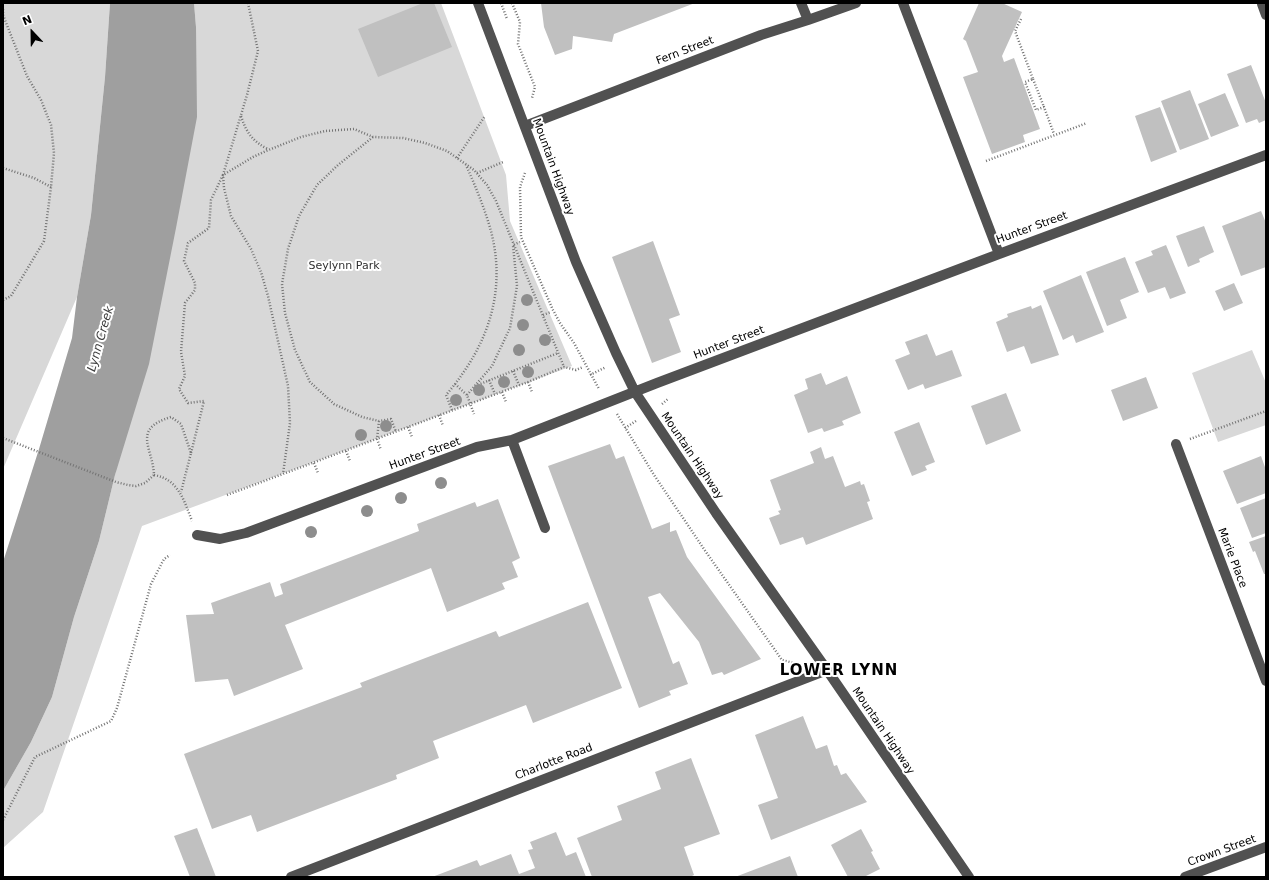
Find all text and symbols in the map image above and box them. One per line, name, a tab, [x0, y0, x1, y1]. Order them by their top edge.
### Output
north arrow	[12, 12, 52, 52]
text: N	[21, 13, 34, 28]
street label: Fern Street	[654, 34, 716, 68]
street label: Mountain Highway	[529, 117, 577, 217]
street label: Hunter Street	[995, 209, 1069, 247]
park label: Seylynn Park	[308, 259, 380, 273]
water label: Lynn Creek	[85, 305, 117, 373]
street label: Hunter Street	[692, 323, 766, 363]
street label: Mountain Highway	[658, 410, 726, 502]
street label: Hunter Street	[388, 435, 462, 473]
street label: Marie Place	[1214, 526, 1250, 590]
district label: LOWER LYNN	[780, 662, 898, 680]
street label: Mountain Highway	[849, 685, 917, 777]
street label: Charlotte Road	[513, 741, 595, 783]
street label: Crown Street	[1186, 833, 1258, 869]

